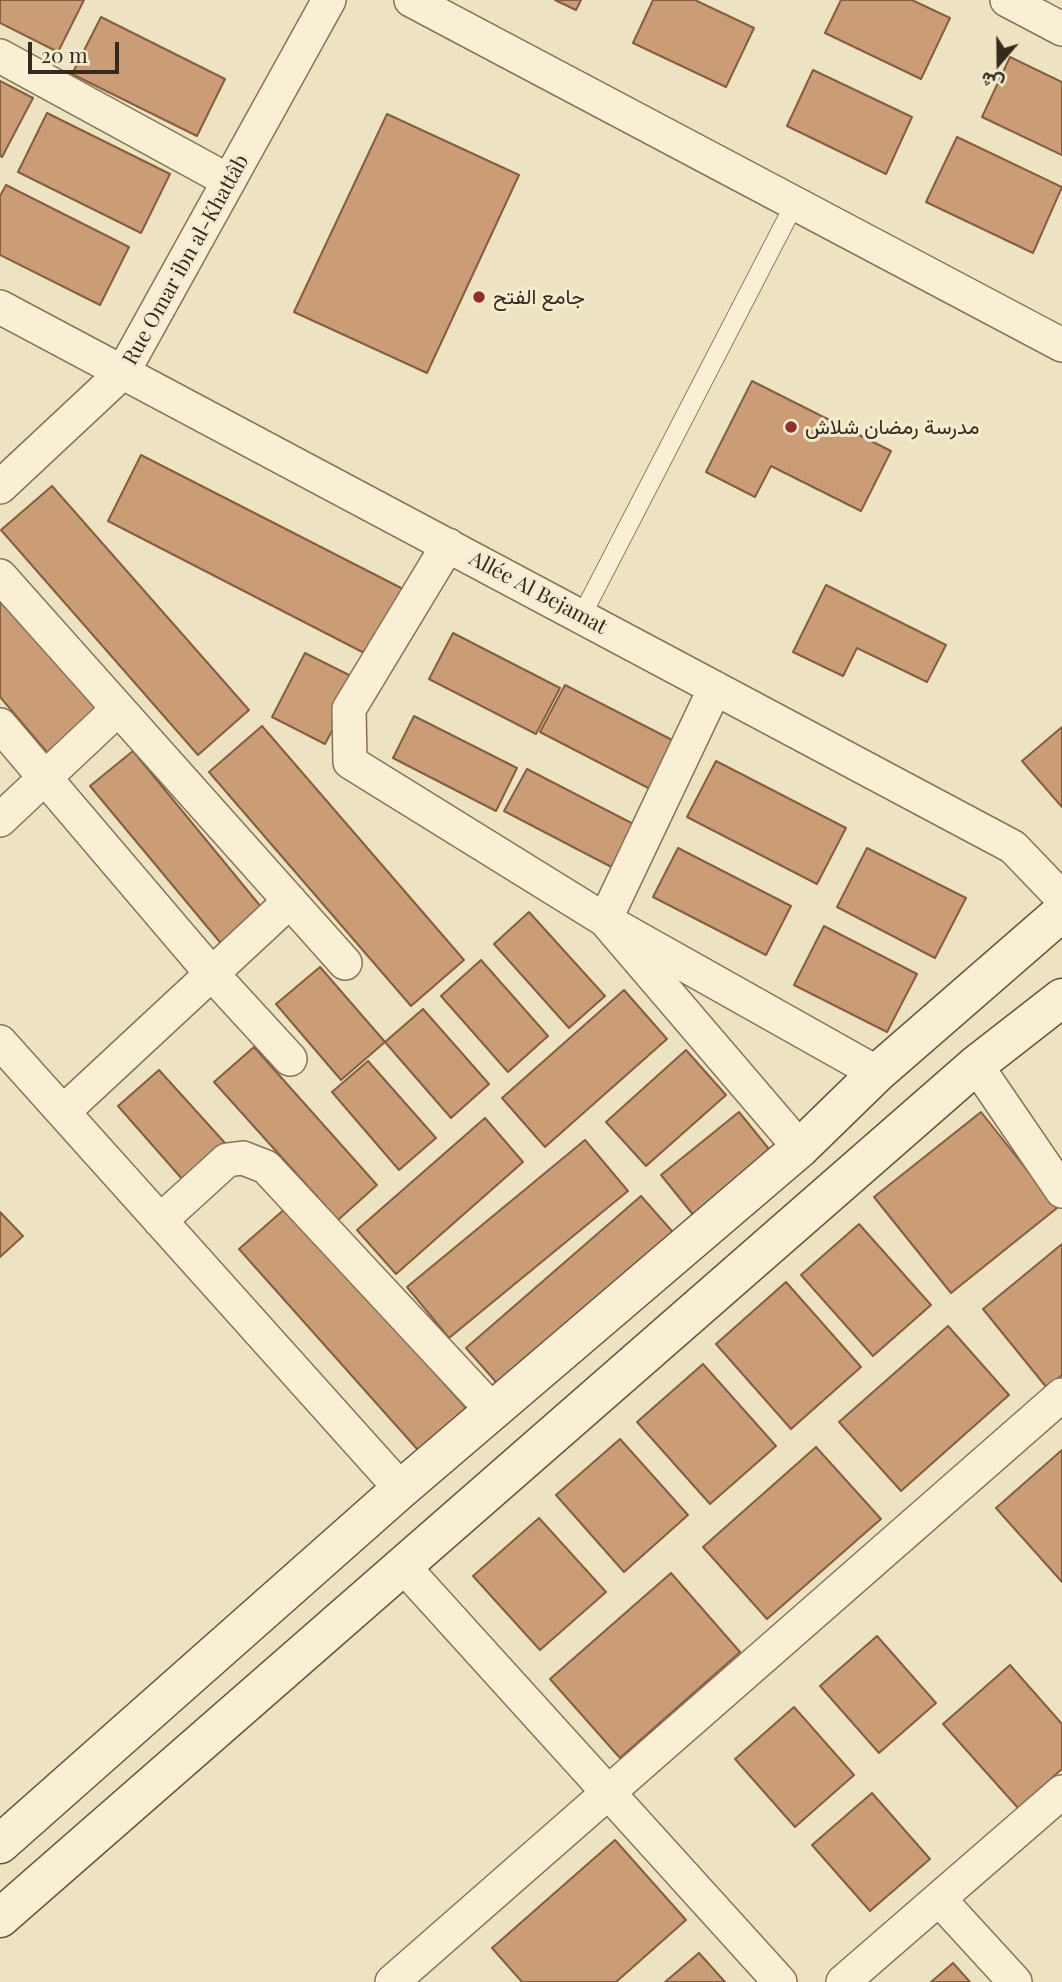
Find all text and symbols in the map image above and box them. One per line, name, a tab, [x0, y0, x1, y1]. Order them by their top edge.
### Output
scale bar	[32, 28, 122, 72]
north arrow	[964, 28, 1034, 98]
text: 20 m	[41, 40, 88, 68]
text: ش	[977, 67, 1007, 99]
street label: Rue Omar ibn al-Khattâb	[118, 150, 254, 370]
place label: جامع الفتح	[493, 284, 585, 310]
marker: جامع الفتح	[471, 289, 487, 305]
place label: مدرسة رمضان شلاش	[805, 414, 979, 440]
marker: مدرسة رمضان شلاش	[783, 419, 799, 435]
street label: Allée Al Bejamat	[465, 546, 611, 640]

